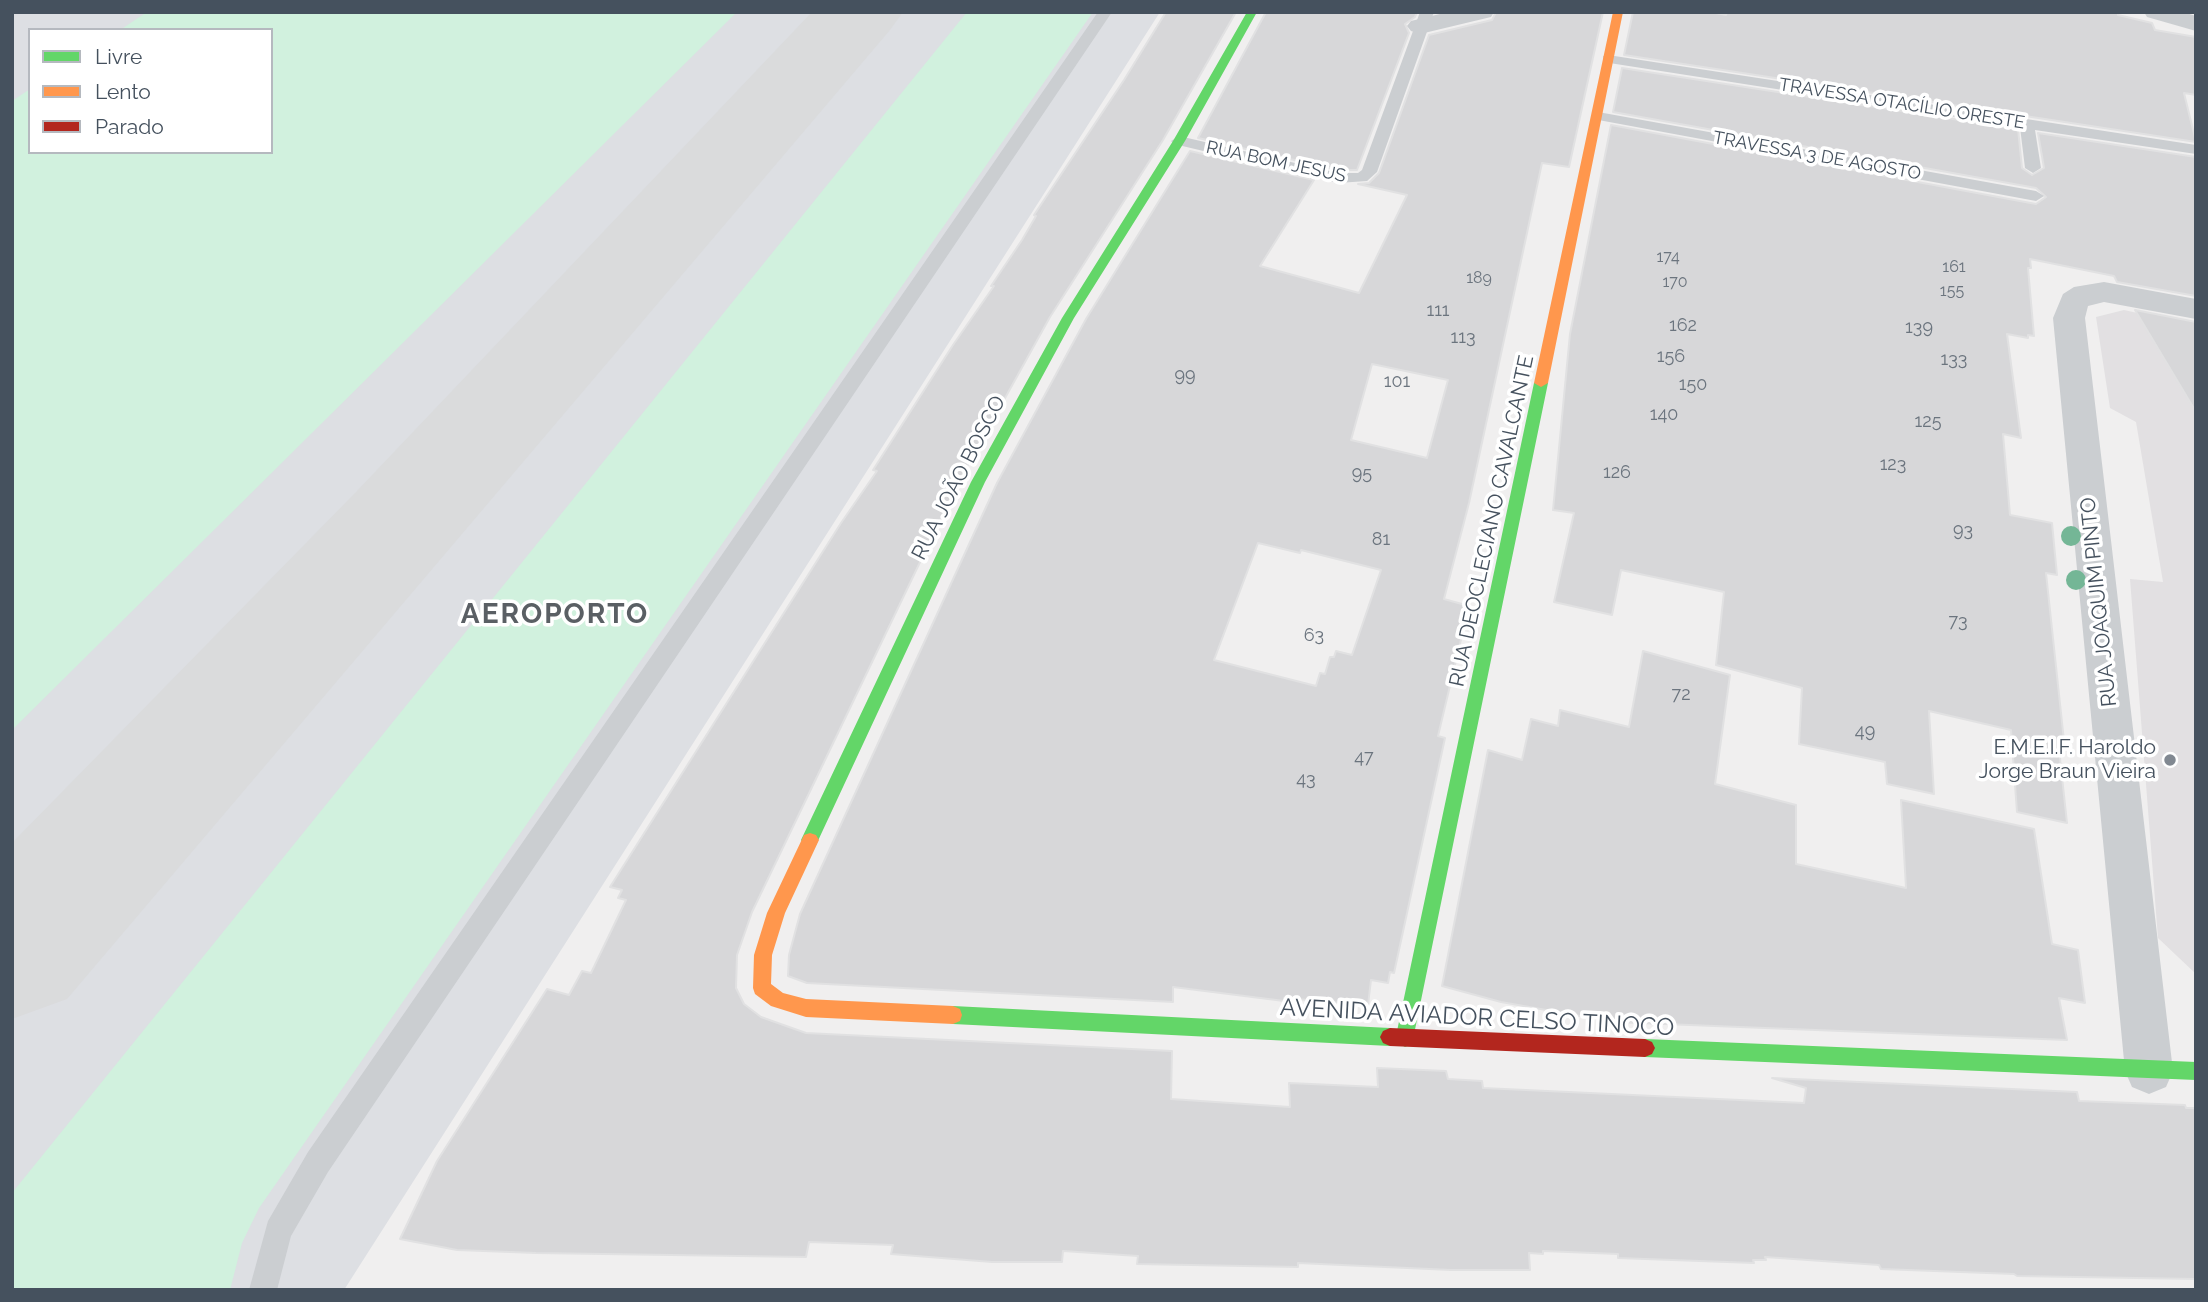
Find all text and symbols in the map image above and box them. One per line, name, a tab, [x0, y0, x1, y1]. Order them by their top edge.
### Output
legend	[28, 28, 273, 154]
text: Livre	[95, 44, 142, 69]
street label: TRAVESSA OTACÍLIO ORESTE	[1778, 74, 2026, 134]
text: Lento	[95, 79, 151, 104]
text: Parado	[95, 114, 164, 139]
street label: TRAVESSA 3 DE AGOSTO	[1711, 127, 1923, 185]
street label: RUA BOM JESUS	[1204, 137, 1348, 187]
house number: 174	[1656, 247, 1680, 267]
house number: 161	[1942, 257, 1966, 277]
house number: 189	[1466, 268, 1492, 288]
house number: 170	[1662, 272, 1688, 292]
house number: 155	[1940, 281, 1964, 301]
house number: 111	[1426, 300, 1450, 322]
house number: 162	[1669, 315, 1697, 337]
house number: 139	[1905, 317, 1933, 339]
house number: 113	[1450, 327, 1476, 349]
house number: 156	[1657, 346, 1685, 368]
house number: 133	[1941, 349, 1967, 371]
street label: RUA DEOCLECIANO CAVALCANTE	[1445, 353, 1539, 689]
house number: 99	[1174, 365, 1196, 387]
house number: 101	[1384, 371, 1410, 393]
house number: 150	[1679, 374, 1707, 396]
street label: RUA JOÃO BOSCO	[907, 392, 1011, 564]
house number: 140	[1650, 404, 1678, 426]
house number: 125	[1915, 411, 1941, 433]
house number: 123	[1880, 454, 1906, 476]
house number: 126	[1603, 462, 1631, 484]
house number: 95	[1352, 463, 1372, 485]
street label: RUA JOAQUIM PINTO	[2075, 496, 2123, 708]
house number: 93	[1953, 520, 1973, 542]
house number: 81	[1372, 529, 1390, 551]
district label: AEROPORTO	[462, 598, 648, 632]
house number: 73	[1948, 611, 1968, 633]
house number: 63	[1304, 625, 1324, 647]
house number: 72	[1671, 684, 1691, 706]
house number: 49	[1855, 721, 1875, 743]
place label: E.M.E.I.F. Haroldo Jorge Braun Vieira	[1979, 735, 2156, 785]
house number: 47	[1354, 747, 1374, 769]
marker: E.M.E.I.F. Haroldo Jorge Braun Vieira	[2162, 752, 2178, 768]
house number: 43	[1296, 769, 1316, 791]
street label: AVENIDA AVIADOR CELSO TINOCO	[1279, 993, 1675, 1043]

